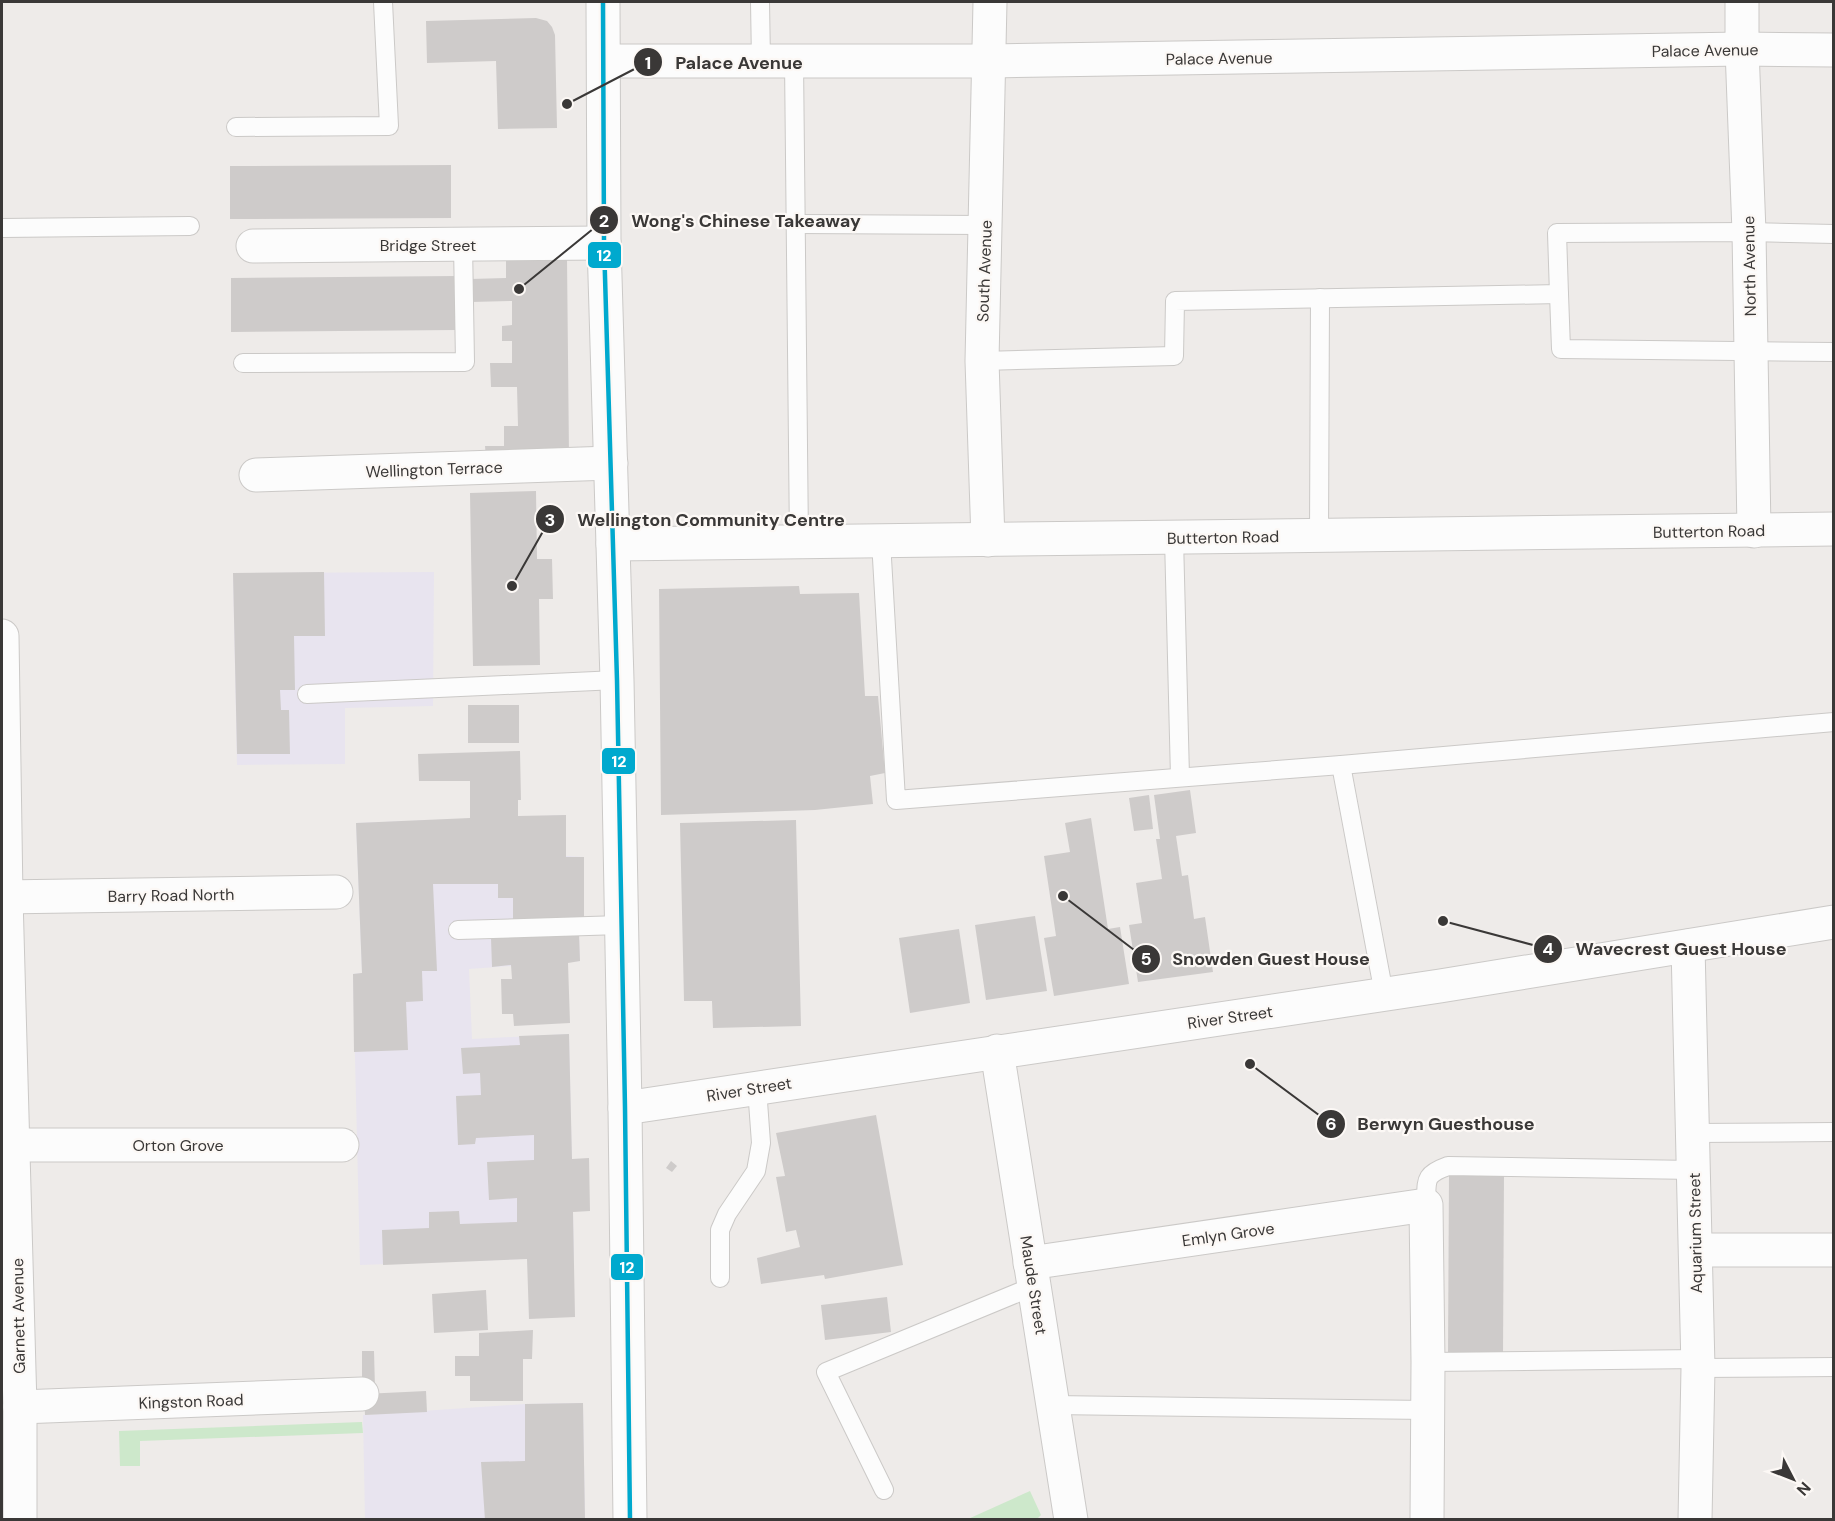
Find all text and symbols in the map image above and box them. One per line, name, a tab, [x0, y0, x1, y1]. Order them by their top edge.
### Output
street label: Palace Avenue	[1651, 39, 1759, 62]
callout: Palace Avenue	[633, 44, 815, 80]
street label: Palace Avenue	[1165, 47, 1273, 70]
text: 1	[645, 51, 651, 75]
text: Palace Avenue	[675, 51, 803, 75]
callout: Wong's Chinese Takeaway	[589, 202, 873, 238]
text: 2	[599, 209, 609, 233]
text: Wong's Chinese Takeaway	[631, 209, 861, 233]
street label: North Avenue	[1738, 216, 1761, 316]
street label: South Avenue	[972, 220, 997, 322]
street label: Bridge Street	[380, 235, 476, 256]
line badge: 12	[587, 241, 622, 269]
text: 12	[596, 245, 612, 266]
street label: Wellington Terrace	[365, 457, 503, 482]
callout: Wellington Community Centre	[535, 501, 857, 537]
text: 3	[545, 508, 555, 532]
text: Wellington Community Centre	[577, 508, 845, 532]
street label: Butterton Road	[1653, 520, 1765, 543]
street label: Butterton Road	[1167, 526, 1279, 549]
line badge: 12	[601, 747, 636, 775]
text: 12	[611, 751, 627, 772]
street label: Barry Road North	[107, 884, 235, 907]
callout: Wavecrest Guest House	[1533, 931, 1799, 967]
text: 4	[1542, 937, 1554, 961]
text: Wavecrest Guest House	[1575, 937, 1787, 961]
callout: Snowden Guest House	[1131, 941, 1382, 977]
text: 5	[1140, 947, 1152, 971]
text: Snowden Guest House	[1172, 947, 1370, 971]
street label: River Street	[1186, 1001, 1274, 1034]
street label: River Street	[705, 1072, 793, 1107]
callout: Berwyn Guesthouse	[1316, 1106, 1547, 1142]
text: 6	[1325, 1112, 1337, 1136]
text: Berwyn Guesthouse	[1357, 1112, 1535, 1136]
street label: Orton Grove	[132, 1135, 224, 1156]
street label: Aquarium Street	[1684, 1172, 1707, 1294]
street label: Emlyn Grove	[1180, 1218, 1276, 1251]
street label: Maude Street	[1015, 1234, 1052, 1336]
line badge: 12	[610, 1253, 644, 1281]
text: 12	[619, 1257, 635, 1278]
street label: Garnett Avenue	[7, 1258, 30, 1374]
street label: Kingston Road	[138, 1389, 244, 1414]
north arrow	[1763, 1449, 1823, 1509]
text: N	[1792, 1477, 1815, 1500]

